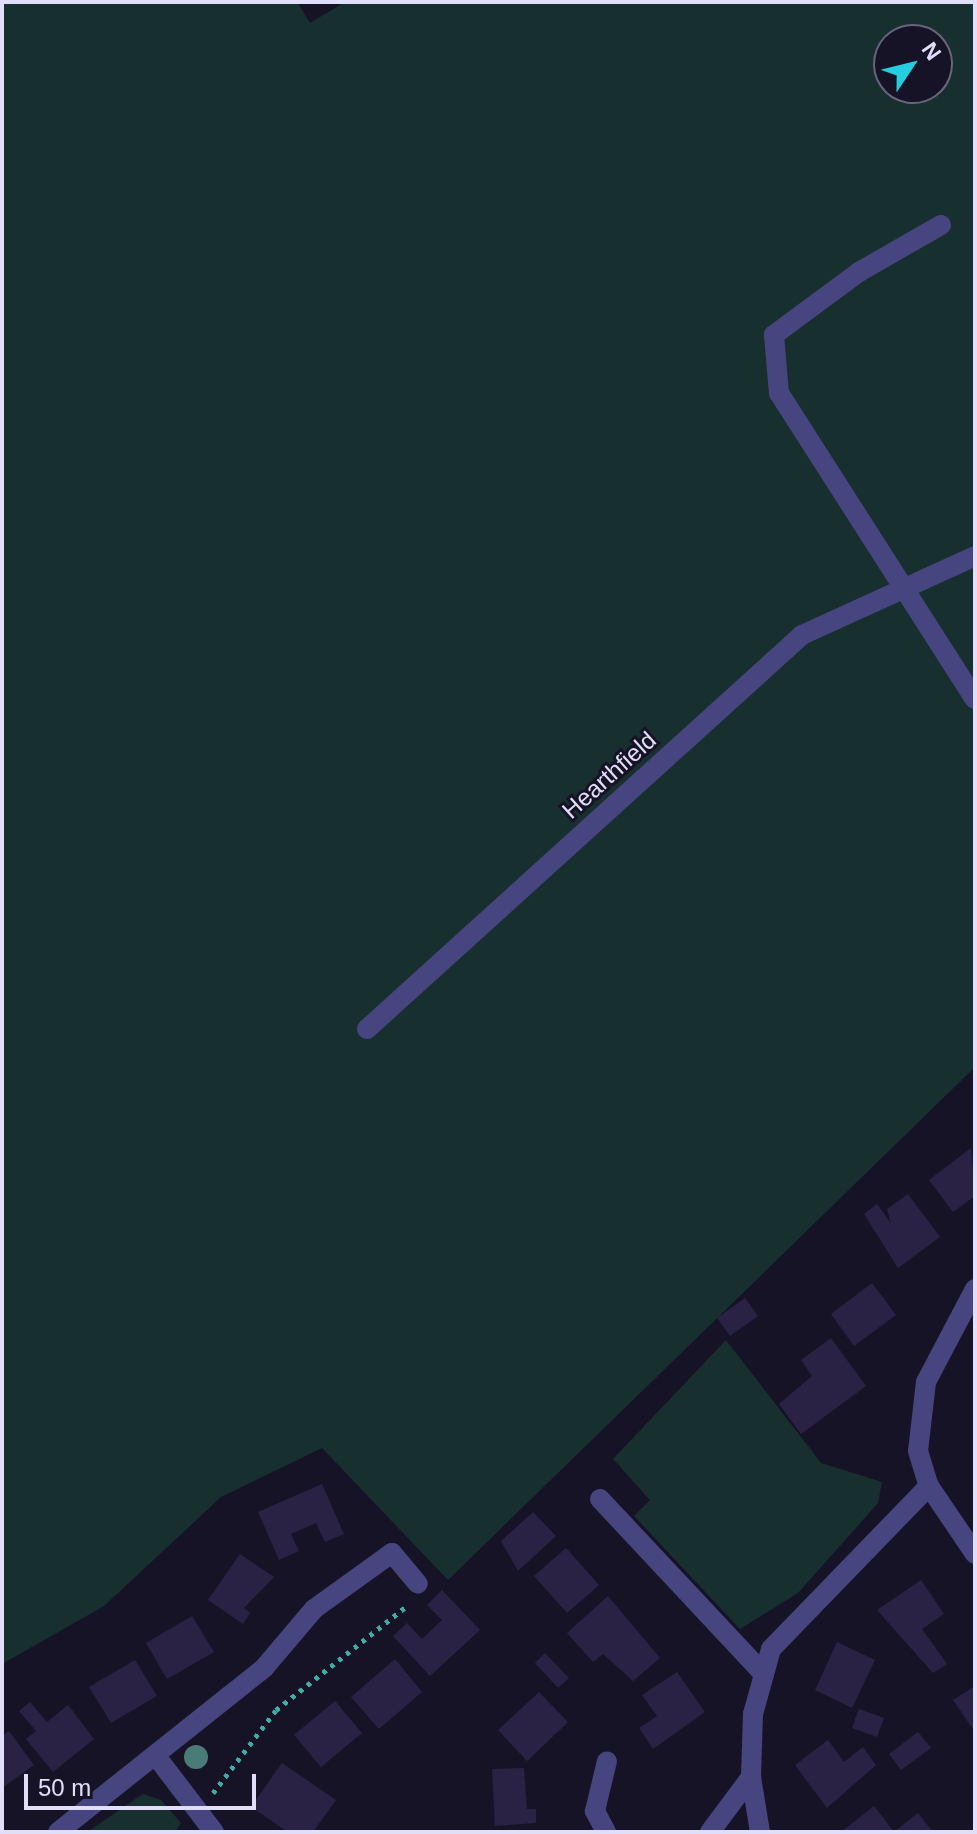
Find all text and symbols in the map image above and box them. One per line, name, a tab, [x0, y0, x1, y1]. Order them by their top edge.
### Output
north arrow	[873, 24, 953, 104]
text: N	[917, 37, 946, 65]
street label: Hearthfield	[556, 725, 662, 825]
scale bar	[28, 1758, 260, 1808]
text: 50 m	[38, 1774, 91, 1801]

